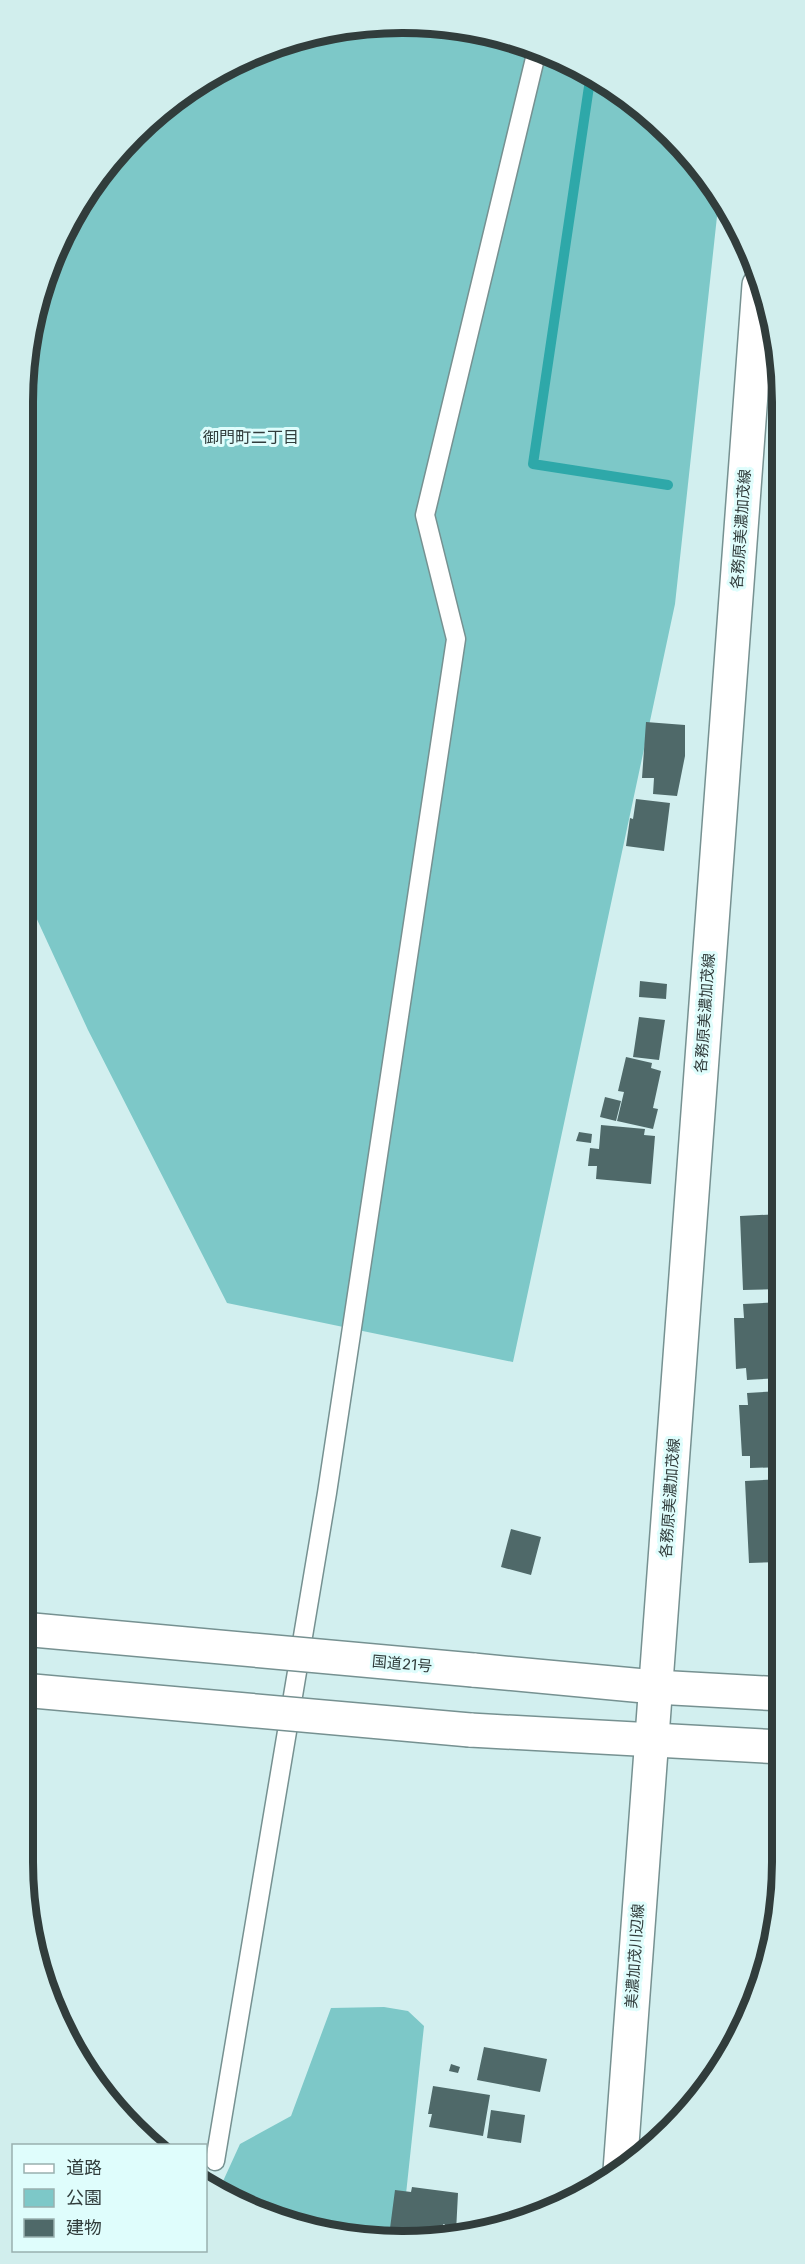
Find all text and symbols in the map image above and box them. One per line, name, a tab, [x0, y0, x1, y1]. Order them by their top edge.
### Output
district label: 御門町二丁目	[203, 427, 299, 447]
street label: 各務原美濃加茂線	[727, 468, 754, 589]
street label: 各務原美濃加茂線	[691, 952, 718, 1073]
street label: 各務原美濃加茂線	[656, 1437, 683, 1558]
street label: 国道21号	[371, 1651, 433, 1676]
street label: 美濃加茂川辺線	[621, 1903, 648, 2009]
legend	[12, 2144, 207, 2252]
text: 道路	[66, 2157, 102, 2178]
text: 公園	[66, 2187, 102, 2208]
text: 建物	[66, 2217, 102, 2238]

